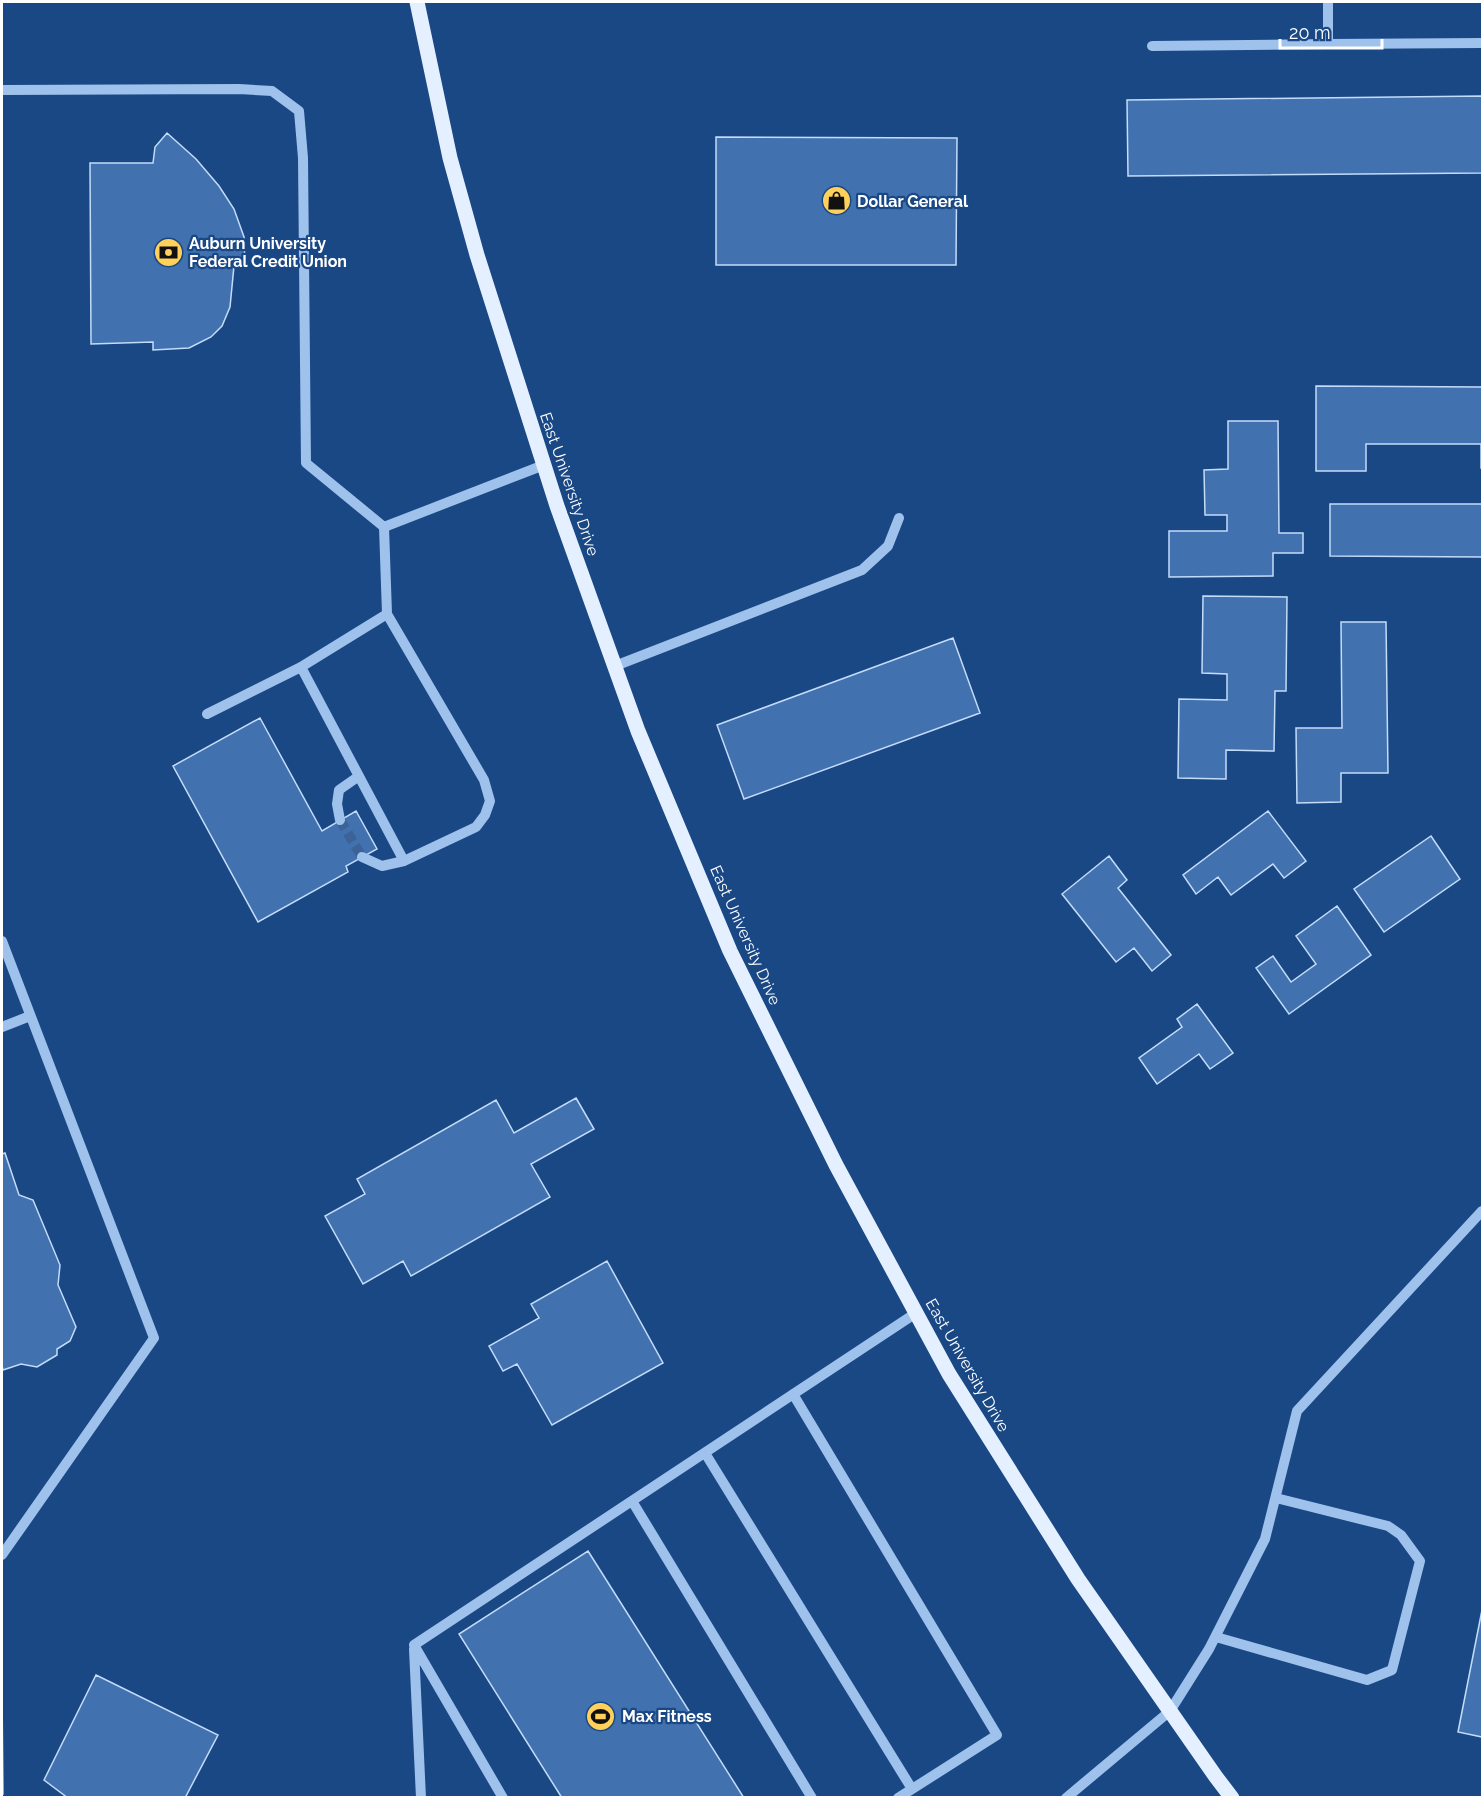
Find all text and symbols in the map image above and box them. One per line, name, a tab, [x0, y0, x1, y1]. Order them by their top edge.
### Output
scale bar	[1280, 12, 1382, 50]
text: 20 m	[1289, 22, 1331, 43]
shop icon: Dollar General	[820, 185, 852, 217]
place label: Dollar General	[857, 192, 969, 211]
place label: Auburn University Federal Credit Union	[189, 234, 347, 271]
bank icon: Auburn University Federal Credit Union	[152, 236, 184, 268]
street label: East University Drive	[536, 410, 603, 559]
street label: East University Drive	[706, 862, 785, 1008]
street label: East University Drive	[922, 1295, 1013, 1435]
sports icon: Max Fitness	[585, 1700, 617, 1732]
place label: Max Fitness	[622, 1707, 712, 1726]

